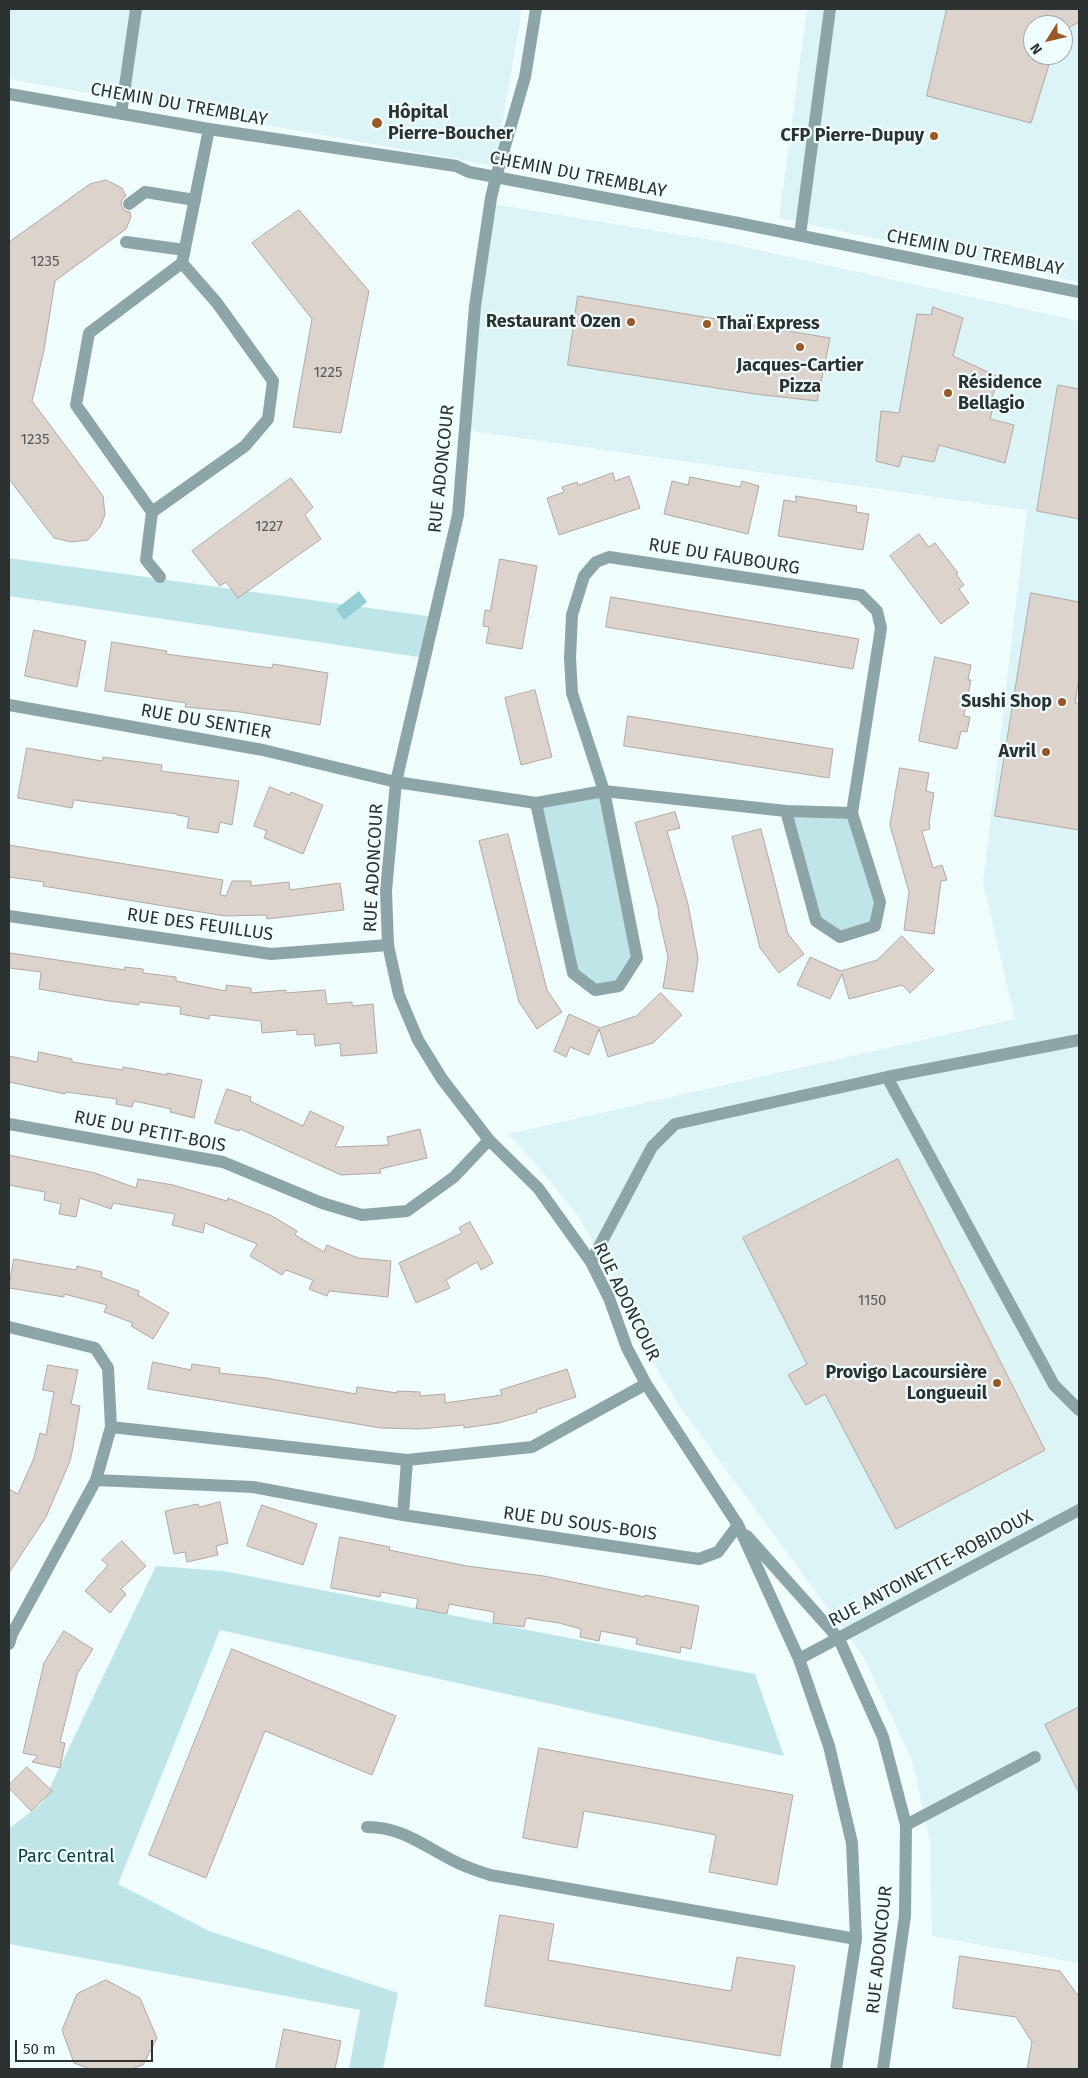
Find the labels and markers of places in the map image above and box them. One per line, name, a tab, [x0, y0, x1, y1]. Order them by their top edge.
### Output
place label: Hôpital Pierre-Boucher	[388, 102, 513, 144]
marker: Hôpital Pierre-Boucher	[370, 116, 384, 130]
place label: CFP Pierre-Dupuy	[780, 125, 924, 147]
marker: CFP Pierre-Dupuy	[928, 130, 940, 142]
place label: Restaurant Ozen	[486, 311, 621, 333]
place label: Thaï Express	[717, 313, 820, 335]
marker: Restaurant Ozen	[625, 316, 637, 328]
marker: Thaï Express	[701, 318, 713, 330]
marker: Jacques-Cartier Pizza	[794, 341, 806, 353]
place label: Jacques-Cartier Pizza	[736, 355, 864, 398]
place label: Résidence Bellagio	[958, 372, 1042, 414]
marker: Résidence Bellagio	[942, 387, 954, 399]
place label: Sushi Shop	[961, 691, 1052, 713]
marker: Sushi Shop	[1056, 696, 1068, 708]
place label: Avril	[999, 741, 1036, 763]
marker: Avril	[1040, 746, 1052, 758]
place label: Provigo Lacoursière Longueuil	[826, 1362, 987, 1405]
marker: Provigo Lacoursière Longueuil	[991, 1377, 1003, 1389]

